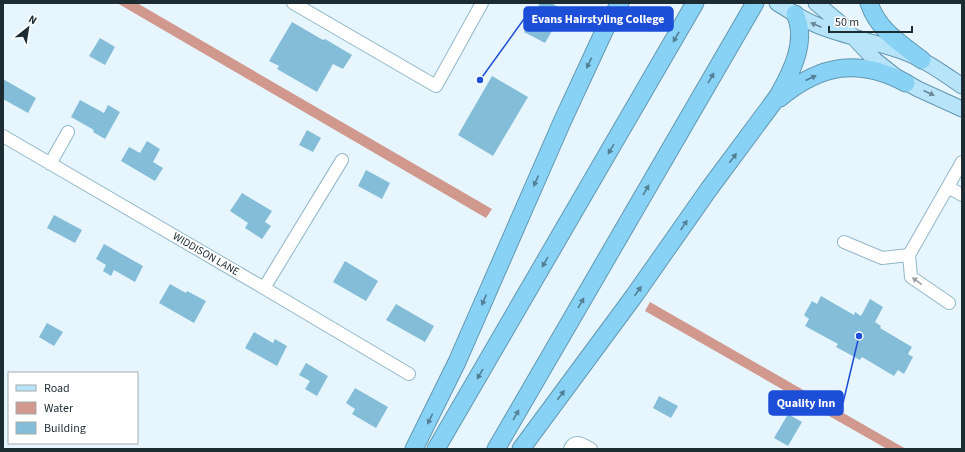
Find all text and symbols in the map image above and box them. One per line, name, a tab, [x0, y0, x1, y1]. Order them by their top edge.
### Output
callout: Evans Hairstyling College	[524, 7, 673, 31]
north arrow	[8, 8, 48, 48]
scale bar	[829, 8, 912, 34]
text: N	[26, 11, 40, 28]
text: Evans Hairstyling College	[531, 11, 665, 28]
text: 50 m	[835, 14, 859, 31]
one-way arrow	[811, 22, 822, 28]
one-way arrow	[672, 31, 679, 43]
one-way arrow	[586, 57, 592, 68]
one-way arrow	[708, 72, 715, 84]
one-way arrow	[805, 75, 817, 81]
one-way arrow	[923, 91, 935, 97]
one-way arrow	[607, 143, 614, 155]
one-way arrow	[729, 152, 737, 163]
one-way arrow	[533, 176, 539, 187]
one-way arrow	[643, 184, 650, 196]
one-way arrow	[680, 220, 688, 230]
street label: WIDDISON LANE	[170, 229, 242, 279]
one-way arrow	[542, 256, 549, 267]
one-way arrow	[912, 277, 922, 285]
one-way arrow	[634, 285, 642, 296]
one-way arrow	[480, 295, 486, 307]
one-way arrow	[577, 297, 584, 309]
one-way arrow	[476, 368, 483, 380]
legend	[8, 372, 138, 444]
text: Road	[44, 380, 70, 397]
one-way arrow	[556, 390, 564, 400]
callout: Quality Inn	[769, 391, 843, 415]
text: Quality Inn	[777, 395, 835, 412]
text: Water	[44, 400, 74, 417]
one-way arrow	[512, 409, 519, 421]
one-way arrow	[427, 413, 433, 424]
text: Building	[44, 420, 86, 437]

